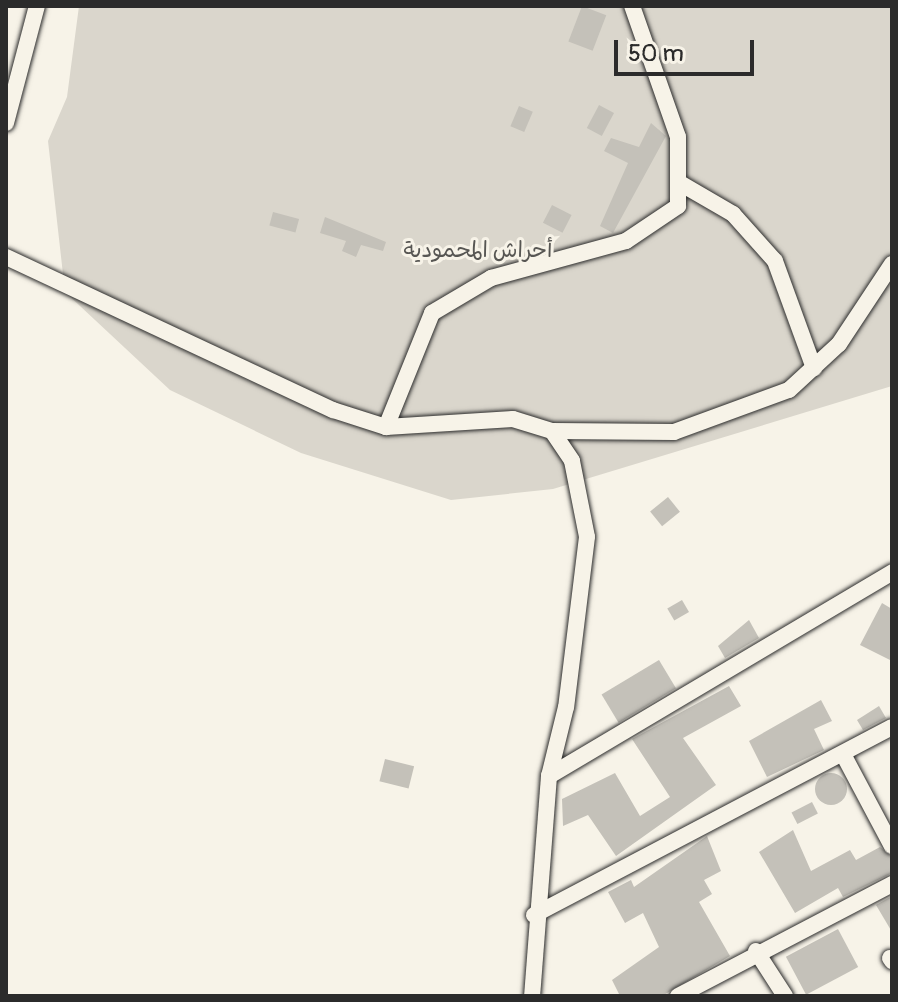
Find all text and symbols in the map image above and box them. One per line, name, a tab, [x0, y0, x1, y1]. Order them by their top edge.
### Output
scale bar	[618, 24, 758, 74]
text: 50 m	[628, 39, 684, 68]
park label: أحراش المحمودية	[403, 238, 553, 264]

